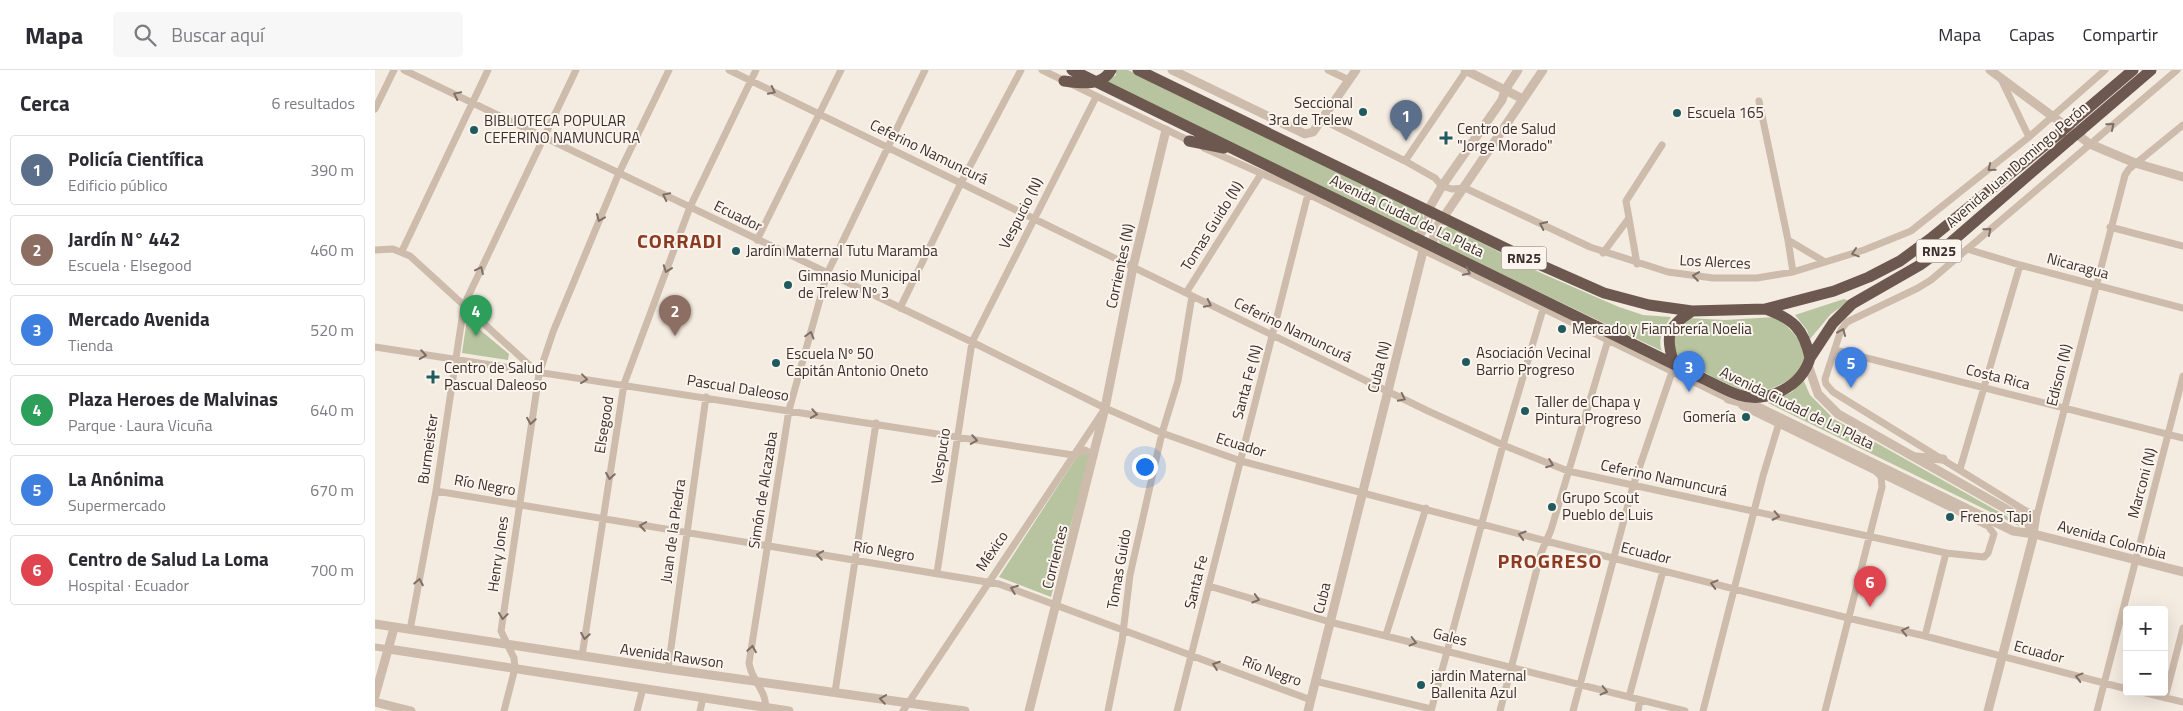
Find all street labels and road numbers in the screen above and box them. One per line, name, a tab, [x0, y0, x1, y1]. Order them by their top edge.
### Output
street label: Avenida Juan Domingo Perón	[1940, 96, 2093, 233]
street label: Ceferino Namuncurá	[866, 113, 993, 190]
street label: Avenida Ciudad de La Plata	[1326, 168, 1489, 263]
street label: Vespucio (N)	[993, 173, 1048, 253]
street label: Tomas Guido (N)	[1175, 176, 1249, 275]
street label: Ecuador	[710, 194, 766, 237]
street label: Corrientes (N)	[1099, 221, 1140, 311]
road number: RN25	[1917, 240, 1961, 262]
street label: Nicaragua	[2045, 246, 2112, 285]
road number: RN25	[1501, 247, 1547, 270]
street label: Los Alerces	[1679, 248, 1751, 275]
street label: Ceferino Namuncurá	[1230, 291, 1357, 368]
street label: Cuba (N)	[1361, 338, 1396, 395]
street label: Edison (N)	[2040, 341, 2077, 409]
street label: Santa Fe (N)	[1226, 342, 1268, 422]
street label: Costa Rica	[1964, 357, 2033, 396]
street label: Avenida Ciudad de La Plata	[1716, 360, 1879, 455]
street label: Pascual Daleoso	[685, 368, 791, 407]
street label: Elsegood	[588, 395, 619, 455]
street label: Burmeister	[411, 412, 444, 486]
street label: Vespucio	[925, 426, 956, 486]
street label: Ecuador	[1213, 426, 1269, 463]
street label: Simón de Alcazaba	[742, 429, 783, 550]
street label: Marconi (N)	[2121, 445, 2162, 521]
street label: Ceferino Namuncurá	[1599, 453, 1730, 502]
street label: Río Negro	[453, 468, 518, 501]
street label: Juan de la Piedra	[654, 477, 691, 584]
street label: Avenida Colombia	[2055, 514, 2170, 565]
street label: Henry Jones	[481, 515, 514, 593]
street label: Corrientes	[1035, 523, 1074, 591]
street label: México	[970, 526, 1014, 576]
street label: Tomas Guido	[1100, 527, 1137, 611]
street label: Río Negro	[852, 534, 917, 567]
street label: Ecuador	[1618, 535, 1674, 570]
street label: Santa Fe	[1178, 552, 1213, 611]
street label: Cuba	[1307, 579, 1337, 616]
street label: Gales	[1430, 621, 1470, 652]
street label: Ecuador	[2011, 634, 2067, 669]
street label: Avenida Rawson	[619, 637, 725, 674]
street label: Río Negro	[1239, 649, 1305, 692]

